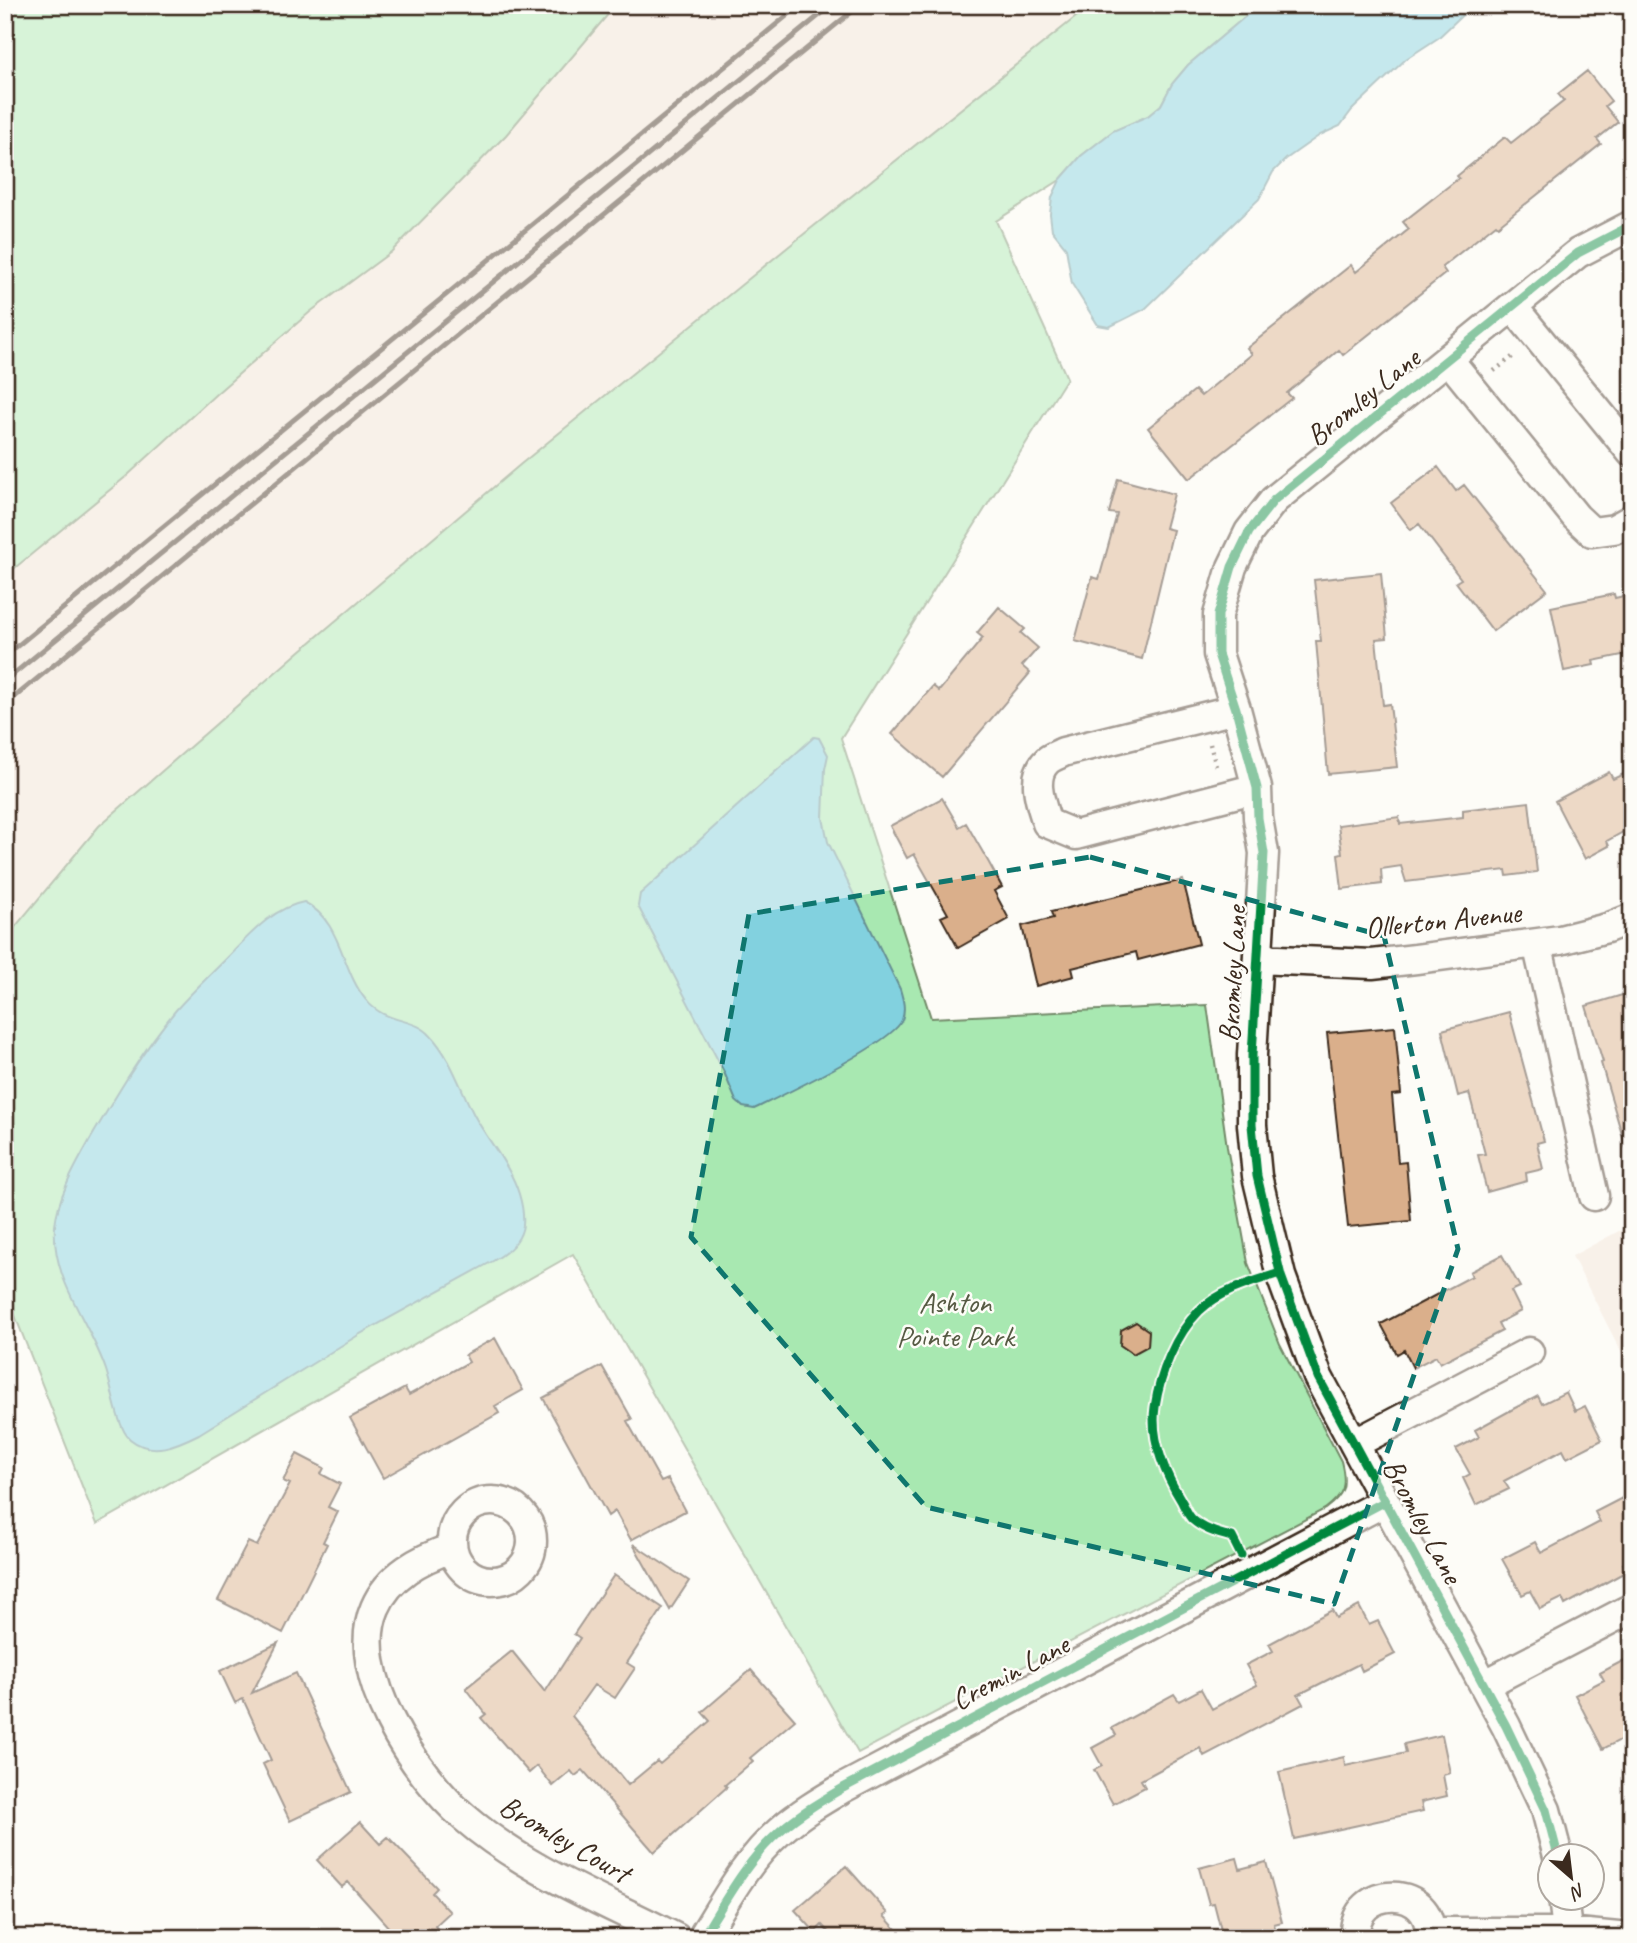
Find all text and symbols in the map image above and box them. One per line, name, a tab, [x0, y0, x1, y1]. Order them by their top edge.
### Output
street label: Bromley Lane	[1298, 338, 1430, 455]
street label: Ollerton Avenue	[1363, 893, 1525, 947]
street label: Bromley Lane	[1209, 903, 1255, 1043]
park label: Ashton Pointe Park	[896, 1283, 1016, 1355]
street label: Bromley Lane	[1374, 1452, 1473, 1592]
street label: Cremin Lane	[945, 1624, 1077, 1719]
street label: Bromley Court	[493, 1786, 640, 1894]
north arrow	[1536, 1842, 1606, 1912]
text: N	[1565, 1878, 1589, 1906]

